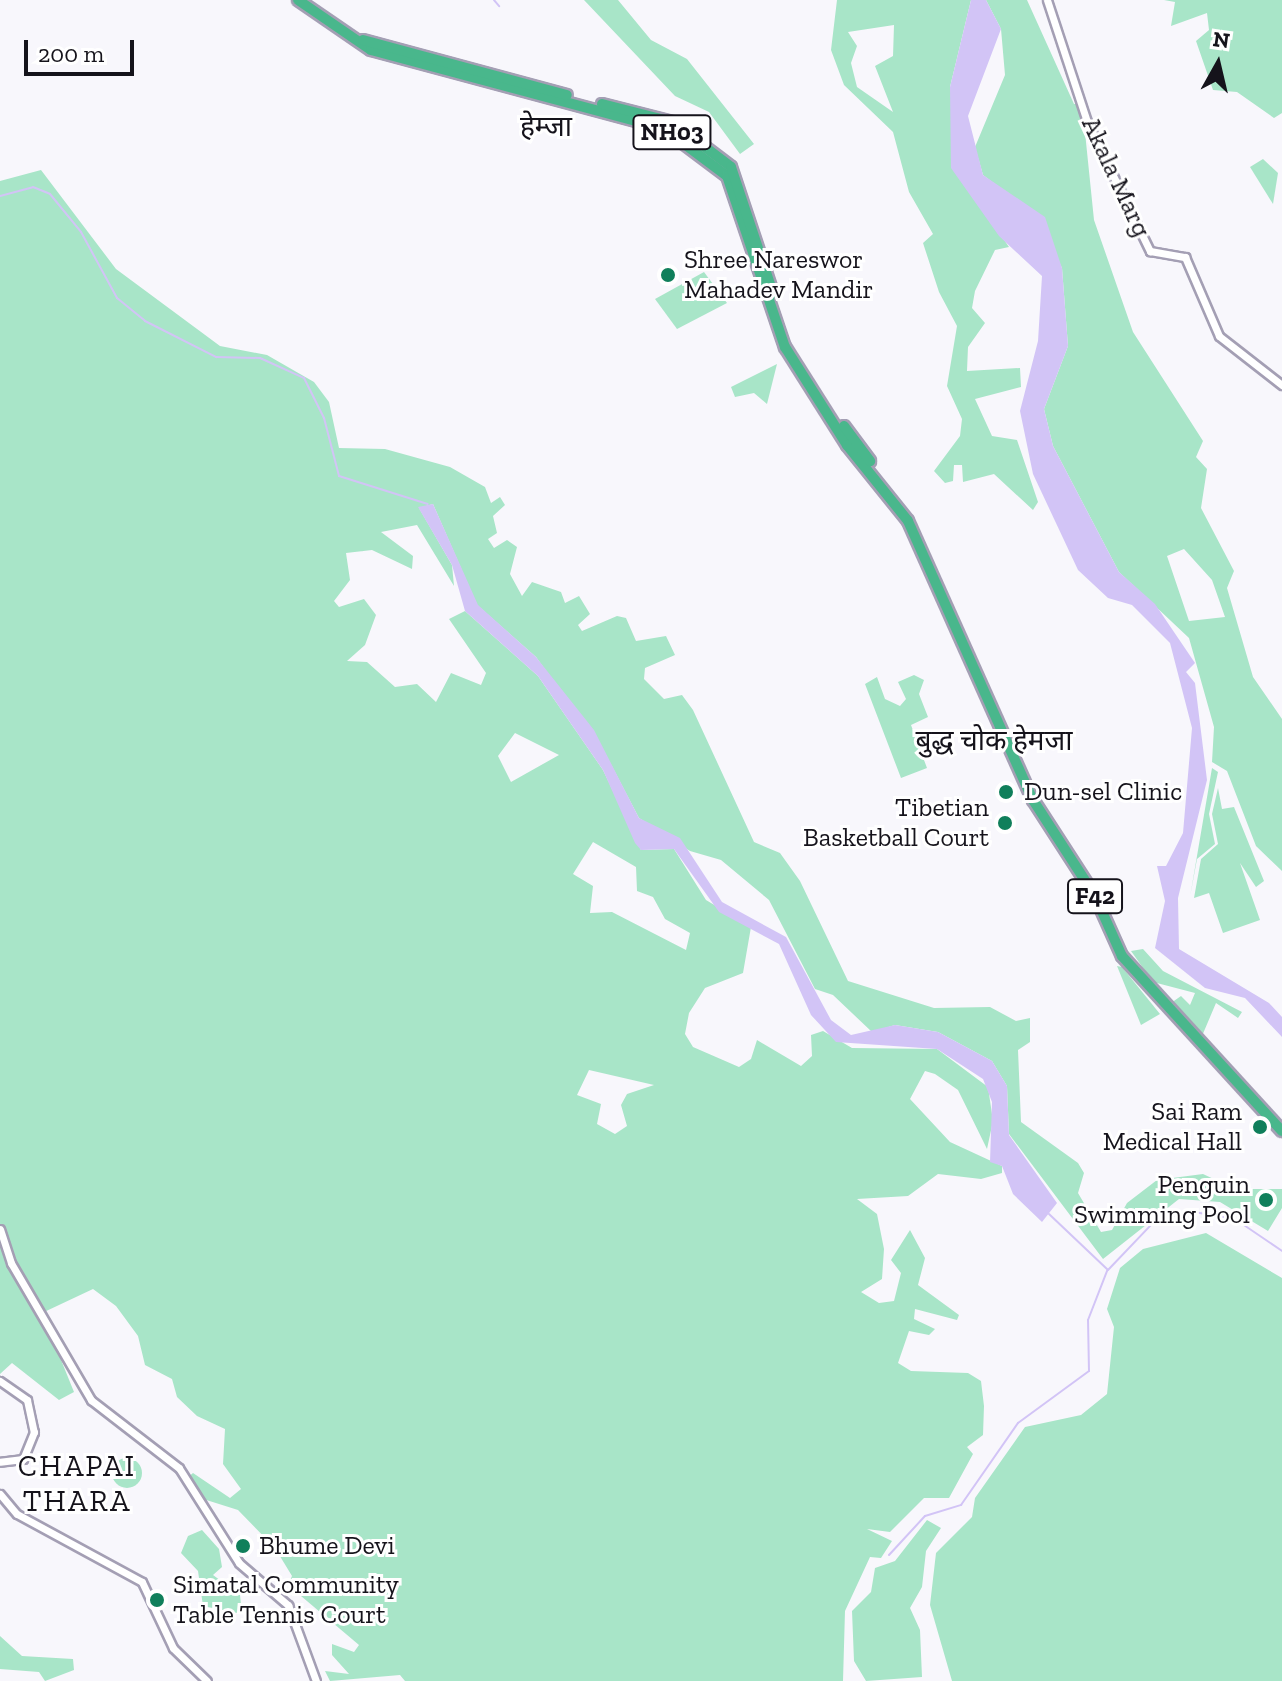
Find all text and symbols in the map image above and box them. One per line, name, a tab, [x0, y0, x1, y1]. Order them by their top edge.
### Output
scale bar	[28, 24, 138, 74]
north arrow	[1178, 24, 1258, 104]
text: N	[1211, 25, 1232, 54]
text: 200 m	[38, 39, 104, 68]
district label: हेम्जा	[520, 110, 572, 144]
road number: NH03	[632, 112, 712, 152]
street label: Akala Marg	[1075, 112, 1157, 242]
place label: Shree Nareswor Mahadev Mandir	[684, 244, 874, 306]
marker: Shree Nareswor Mahadev Mandir	[659, 266, 677, 284]
district label: बुद्ध चोक हेमजा	[915, 724, 1073, 758]
place label: Dun-sel Clinic	[1024, 776, 1182, 808]
marker: Dun-sel Clinic	[995, 781, 1017, 803]
place label: Tibetian Basketball Court	[803, 792, 989, 854]
marker: Tibetian Basketball Court	[996, 814, 1014, 832]
road number: F42	[1067, 876, 1123, 916]
place label: Sai Ram Medical Hall	[1103, 1096, 1242, 1158]
marker: Sai Ram Medical Hall	[1249, 1116, 1271, 1138]
place label: Penguin Swimming Pool	[1074, 1169, 1250, 1230]
marker: Penguin Swimming Pool	[1257, 1191, 1275, 1209]
district label: CHAPAI THARA	[18, 1448, 136, 1518]
place label: Bhume Devi	[259, 1530, 395, 1562]
marker: Bhume Devi	[234, 1537, 252, 1555]
place label: Simatal Community Table Tennis Court	[173, 1569, 399, 1630]
marker: Simatal Community Table Tennis Court	[148, 1591, 166, 1609]

